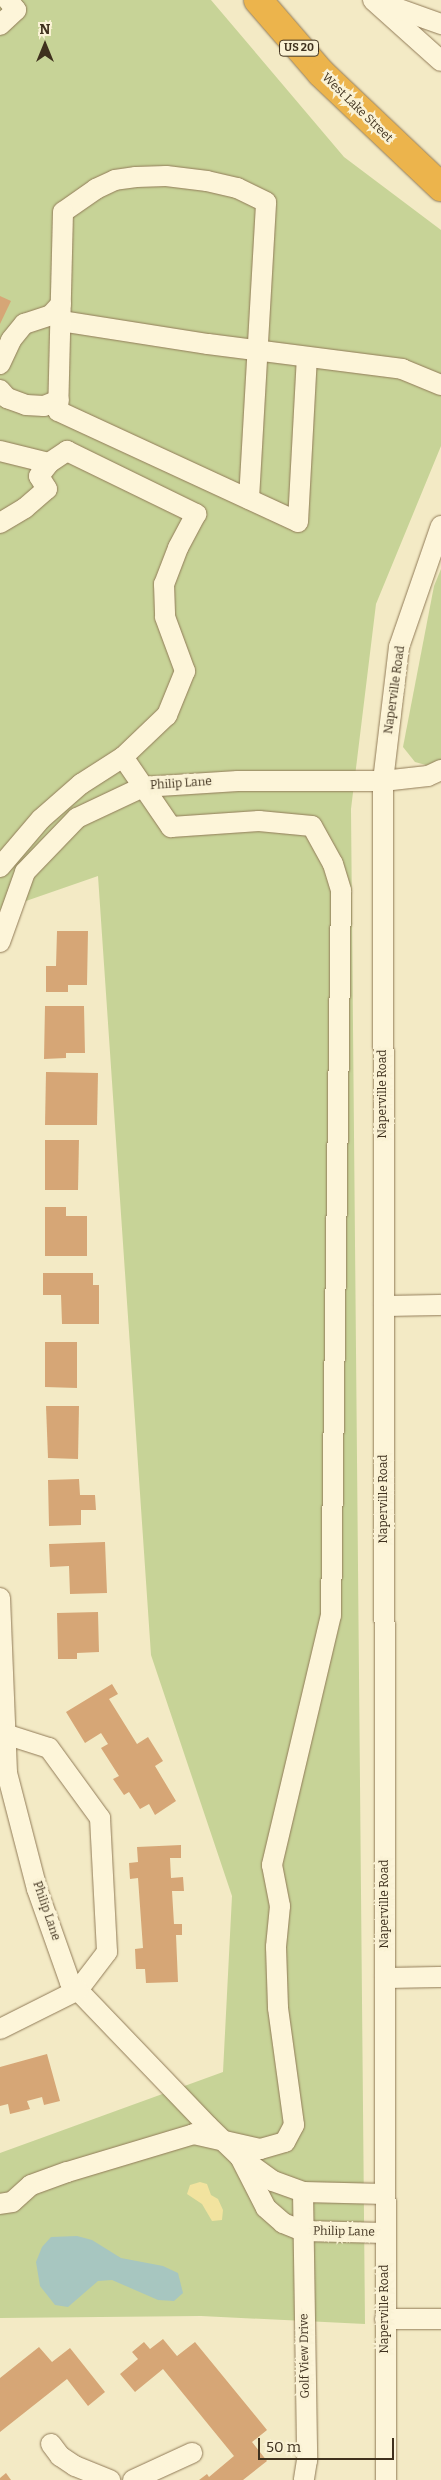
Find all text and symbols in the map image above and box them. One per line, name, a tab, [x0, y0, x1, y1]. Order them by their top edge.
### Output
north arrow	[20, 20, 70, 70]
text: N	[40, 21, 50, 38]
road number: US 20	[279, 40, 319, 56]
street label: West Lake Street	[319, 71, 395, 145]
street label: Naperville Road	[382, 645, 408, 735]
street label: Philip Lane	[150, 775, 212, 793]
street label: Naperville Road	[376, 1050, 390, 1138]
street label: Naperville Road	[377, 1455, 391, 1543]
street label: Naperville Road	[378, 1860, 392, 1948]
street label: Philip Lane	[29, 1879, 63, 1943]
street label: Philip Lane	[313, 2224, 375, 2240]
street label: Naperville Road	[378, 2265, 392, 2353]
street label: Golf View Drive	[297, 2313, 313, 2399]
scale bar	[261, 2428, 397, 2460]
text: 50 m	[266, 2438, 301, 2456]

